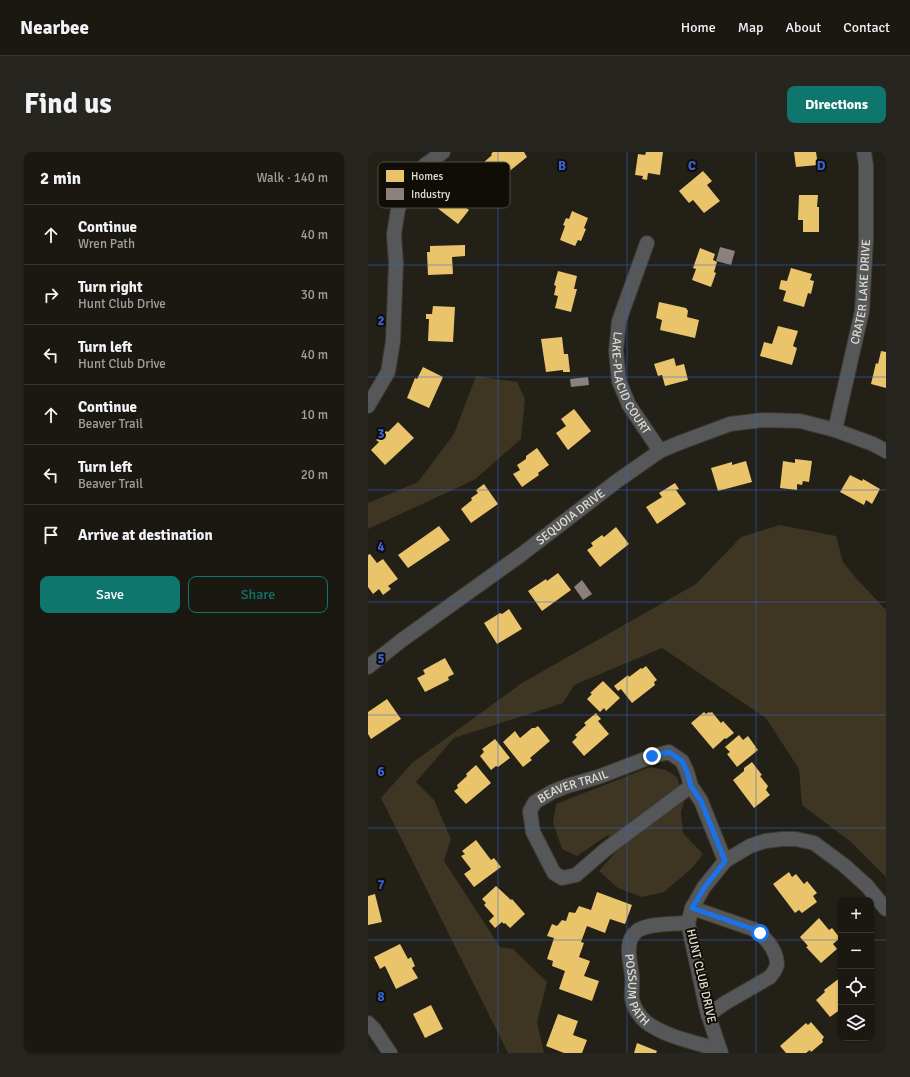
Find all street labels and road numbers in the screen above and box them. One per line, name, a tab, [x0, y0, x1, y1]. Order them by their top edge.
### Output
street label: CRATER LAKE DRIVE	[847, 239, 874, 346]
street label: LAKE-PLACID COURT	[608, 331, 654, 437]
street label: SEQUOIA DRIVE	[533, 486, 608, 548]
street label: BEAVER TRAIL	[535, 766, 610, 806]
street label: HUNT CLUB DRIVE	[683, 927, 719, 1025]
street label: POSSUM PATH	[621, 953, 653, 1029]

